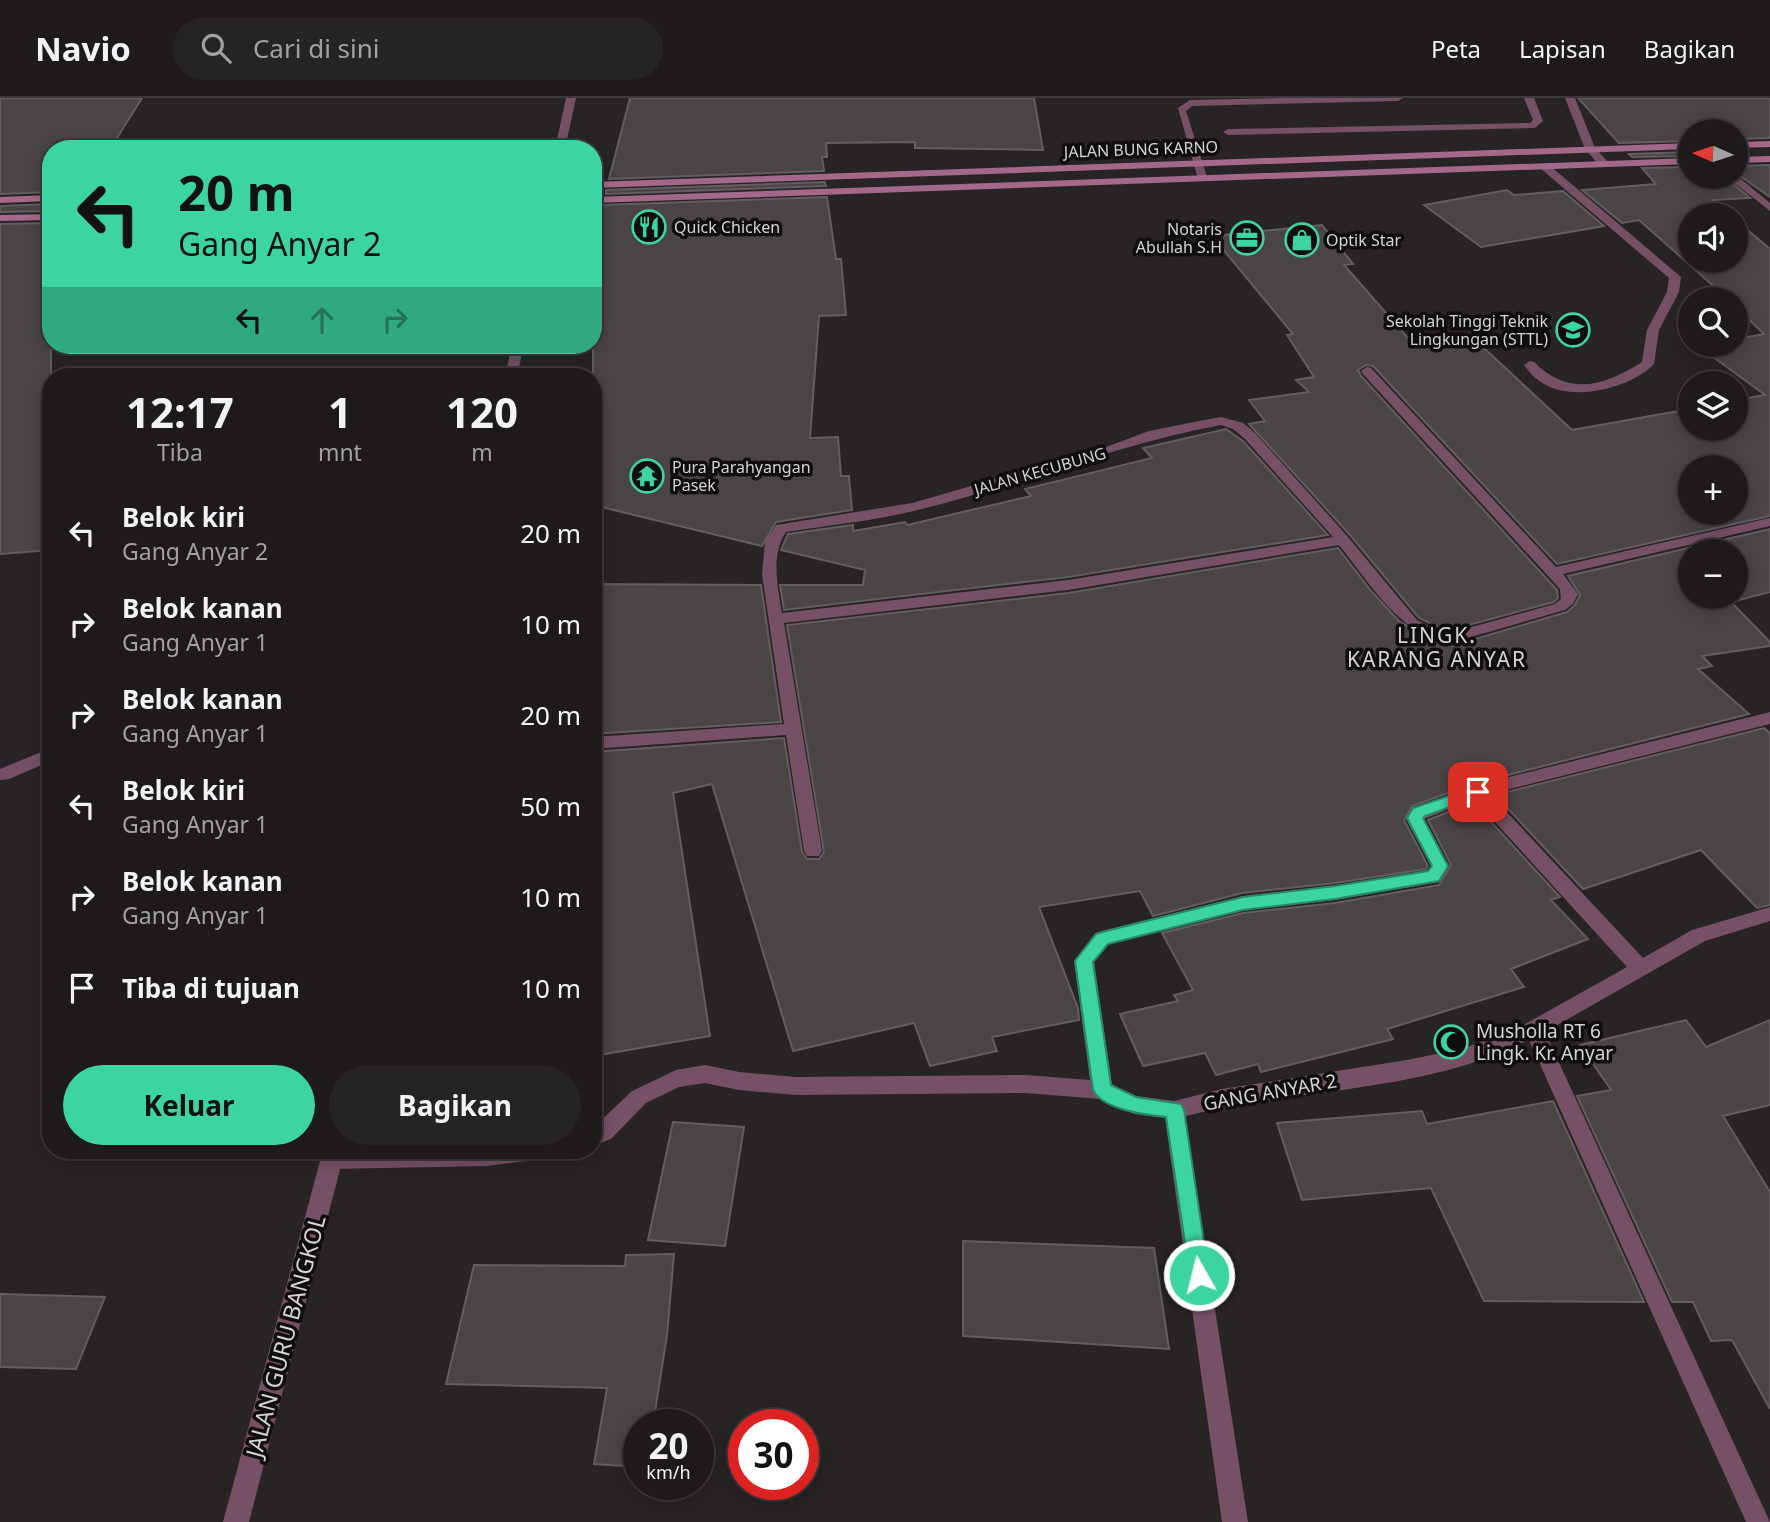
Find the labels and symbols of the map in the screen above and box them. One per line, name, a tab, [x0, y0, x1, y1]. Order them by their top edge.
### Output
north arrow	[1678, 119, 1748, 189]
street label: JALAN BUNG KARNO	[1062, 135, 1219, 163]
restaurant icon: Quick Chicken	[630, 208, 668, 246]
place label: Quick Chicken	[674, 216, 780, 238]
place label: Notaris Abullah S.H	[1136, 218, 1222, 258]
office icon: Notaris Abullah S.H	[1228, 219, 1266, 257]
shop icon: Optik Star	[1283, 221, 1321, 259]
place label: Optik Star	[1326, 229, 1401, 251]
place label: Sekolah Tinggi Teknik Lingkungan (STTL)	[1386, 310, 1548, 350]
school or university icon: Sekolah Tinggi Teknik Lingkungan (STTL)	[1554, 311, 1592, 349]
street label: JALAN KECUBUNG	[970, 442, 1108, 501]
place label: Pura Parahyangan Pasek	[672, 456, 811, 496]
temple icon: Pura Parahyangan Pasek	[628, 457, 666, 495]
district label: LINGK. KARANG ANYAR	[1347, 621, 1527, 673]
pin	[1448, 762, 1508, 822]
place label: Musholla RT 6 Lingk. Kr. Anyar	[1476, 1018, 1613, 1066]
mosque icon: Musholla RT 6 Lingk. Kr. Anyar	[1432, 1023, 1470, 1061]
street label: GANG ANYAR 2	[1201, 1067, 1339, 1117]
street label: JALAN GURU BANGKOL	[237, 1211, 333, 1463]
position arrow	[1162, 1238, 1236, 1312]
speed limit sign: 30	[728, 1409, 819, 1500]

